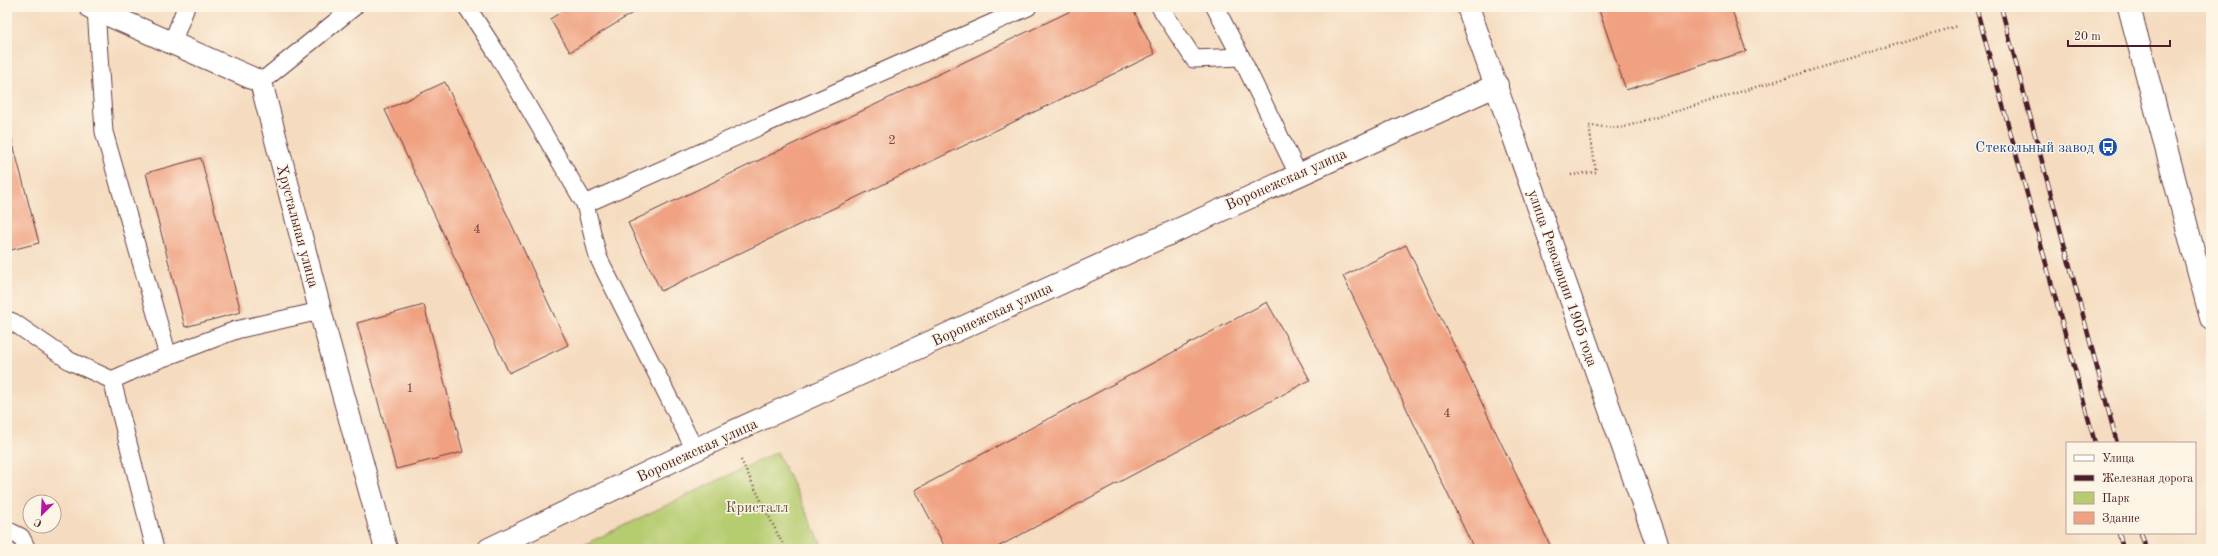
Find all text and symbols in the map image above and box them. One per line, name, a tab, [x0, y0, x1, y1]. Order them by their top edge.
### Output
scale bar	[2068, 22, 2170, 48]
text: 20 m	[2074, 31, 2101, 43]
house number: 2	[888, 134, 896, 147]
bus stop icon: Стекольный завод	[2097, 136, 2119, 158]
place label: Стекольный завод	[1975, 141, 2095, 156]
street label: Воронежская улица	[1224, 147, 1350, 214]
street label: Хрустальная улица	[273, 163, 320, 290]
street label: улица Революции 1905 года	[1524, 188, 1599, 369]
house number: 4	[473, 223, 481, 236]
street label: Воронежская улица	[930, 281, 1056, 350]
house number: 1	[406, 382, 414, 395]
house number: 4	[1443, 407, 1451, 420]
street label: Воронежская улица	[635, 417, 761, 486]
legend	[2066, 442, 2196, 534]
text: Улица	[2102, 453, 2135, 465]
text: Железная дорога	[2102, 473, 2193, 485]
text: Парк	[2102, 493, 2130, 505]
north arrow	[22, 494, 62, 534]
park label: Кристалл	[726, 501, 788, 516]
text: Здание	[2102, 513, 2140, 525]
text: С	[33, 515, 44, 528]

